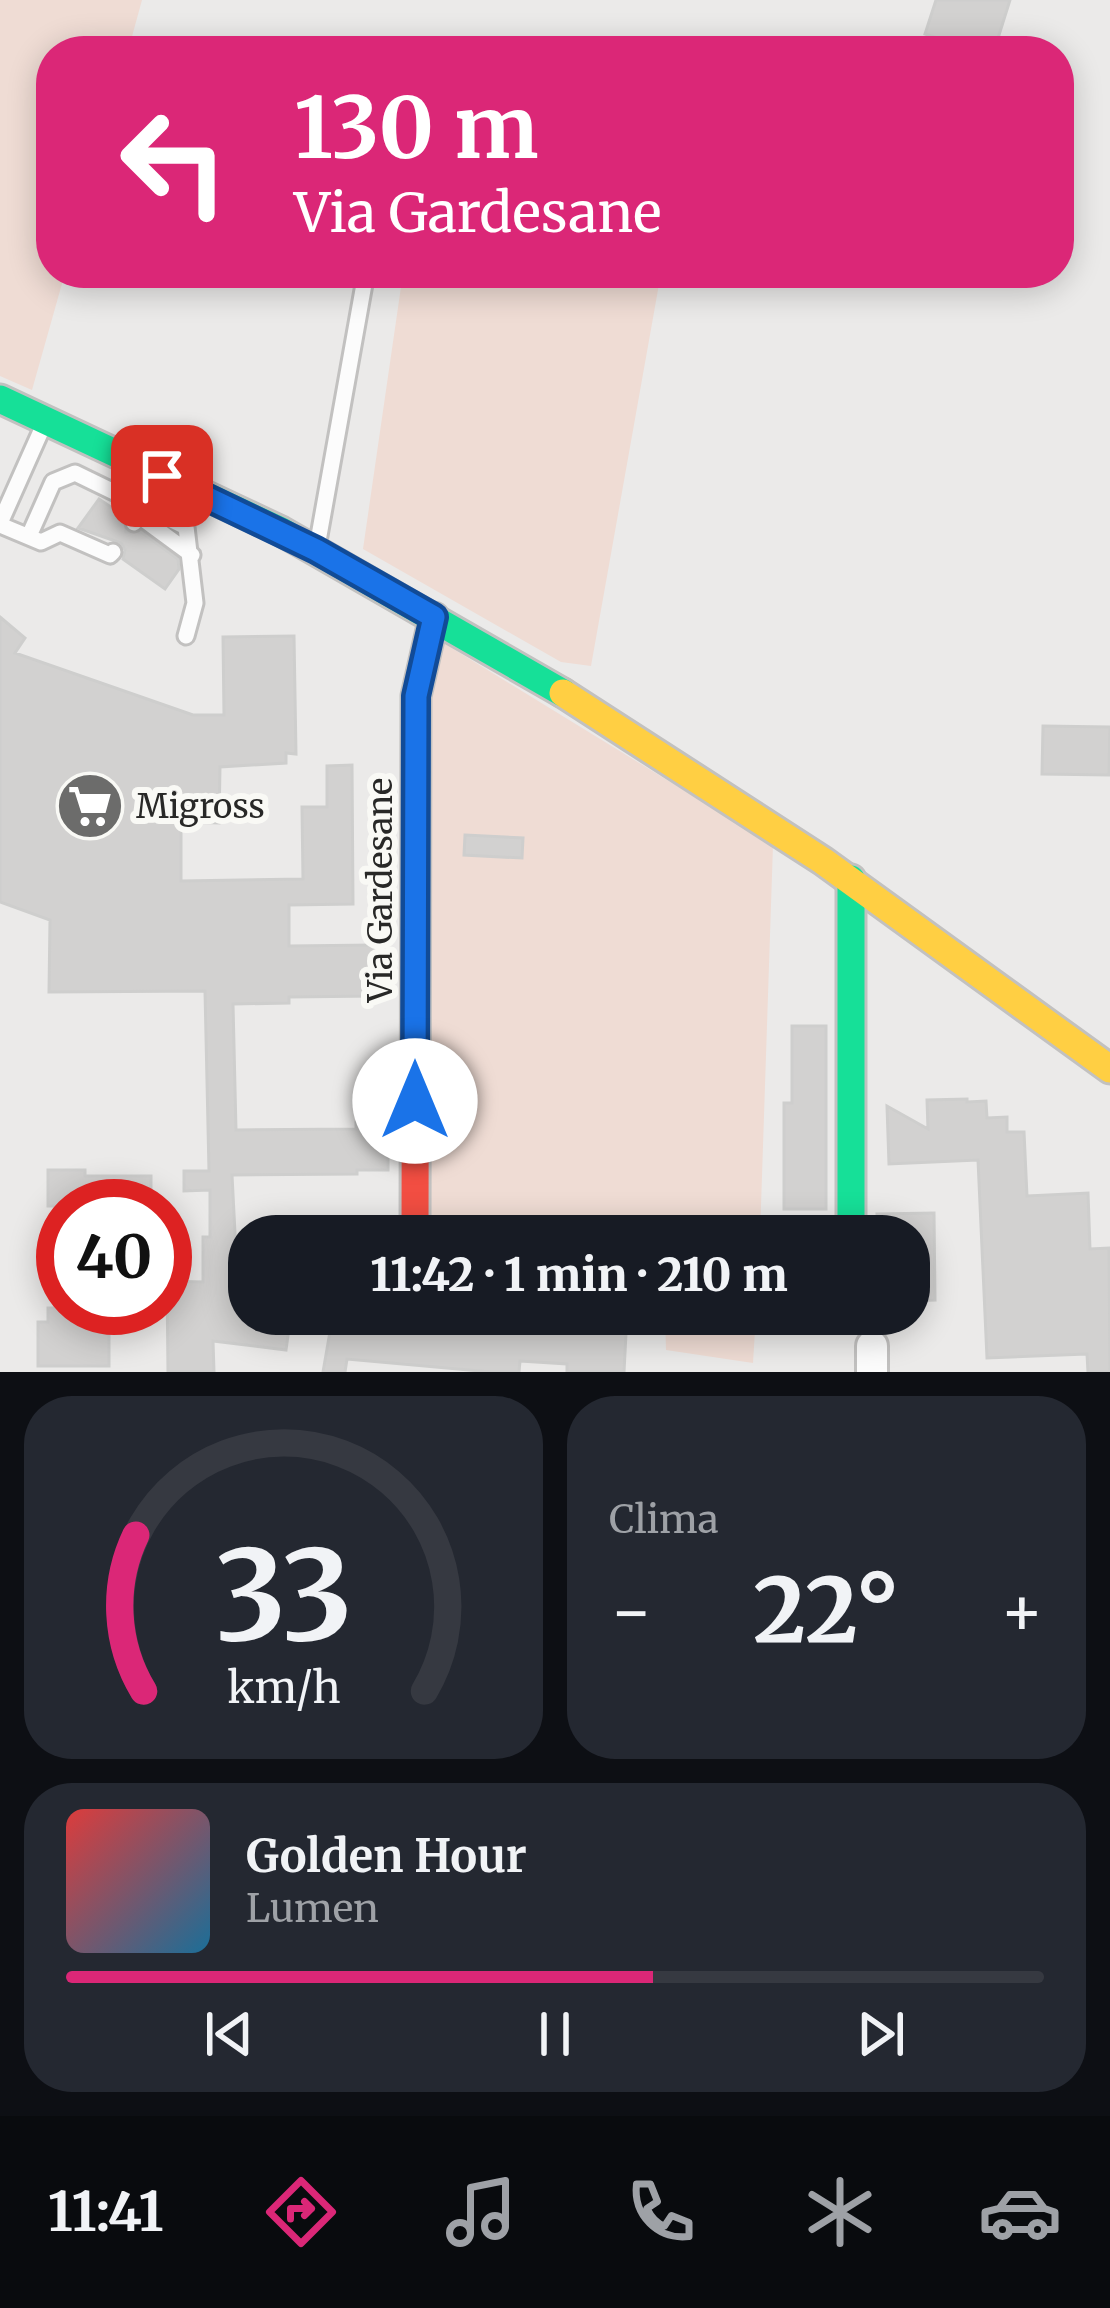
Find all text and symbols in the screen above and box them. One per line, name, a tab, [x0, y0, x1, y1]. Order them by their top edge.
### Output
text: 130 m	[294, 75, 538, 181]
icon: left	[96, 84, 252, 240]
text: Via Gardesane	[294, 179, 661, 247]
pin	[111, 425, 213, 527]
icon: arrive	[129, 443, 195, 509]
supermarket icon: Migross	[55, 771, 125, 841]
street label: Via Gardesane	[360, 778, 401, 1003]
place label: Migross	[136, 786, 265, 827]
position arrow	[352, 1038, 478, 1164]
speed limit sign: 40	[36, 1179, 192, 1335]
text: 11:42 · 1 min · 210 m	[370, 1247, 788, 1303]
text: Clima	[609, 1495, 719, 1544]
text: 33	[215, 1517, 352, 1674]
text: 22°	[753, 1554, 900, 1668]
text: −	[609, 1570, 653, 1653]
text: +	[1000, 1570, 1044, 1653]
text: km/h	[227, 1660, 340, 1714]
text: Golden Hour	[246, 1828, 527, 1884]
text: Lumen	[246, 1884, 379, 1933]
icon: previous	[196, 2001, 262, 2067]
icon: pause	[522, 2001, 588, 2067]
icon: next	[848, 2001, 914, 2067]
icon: directions	[259, 2170, 343, 2254]
icon: music	[439, 2170, 523, 2254]
icon: phone	[619, 2170, 703, 2254]
icon: climate	[798, 2170, 882, 2254]
icon: car	[978, 2170, 1062, 2254]
text: 11:41	[48, 2178, 163, 2246]

